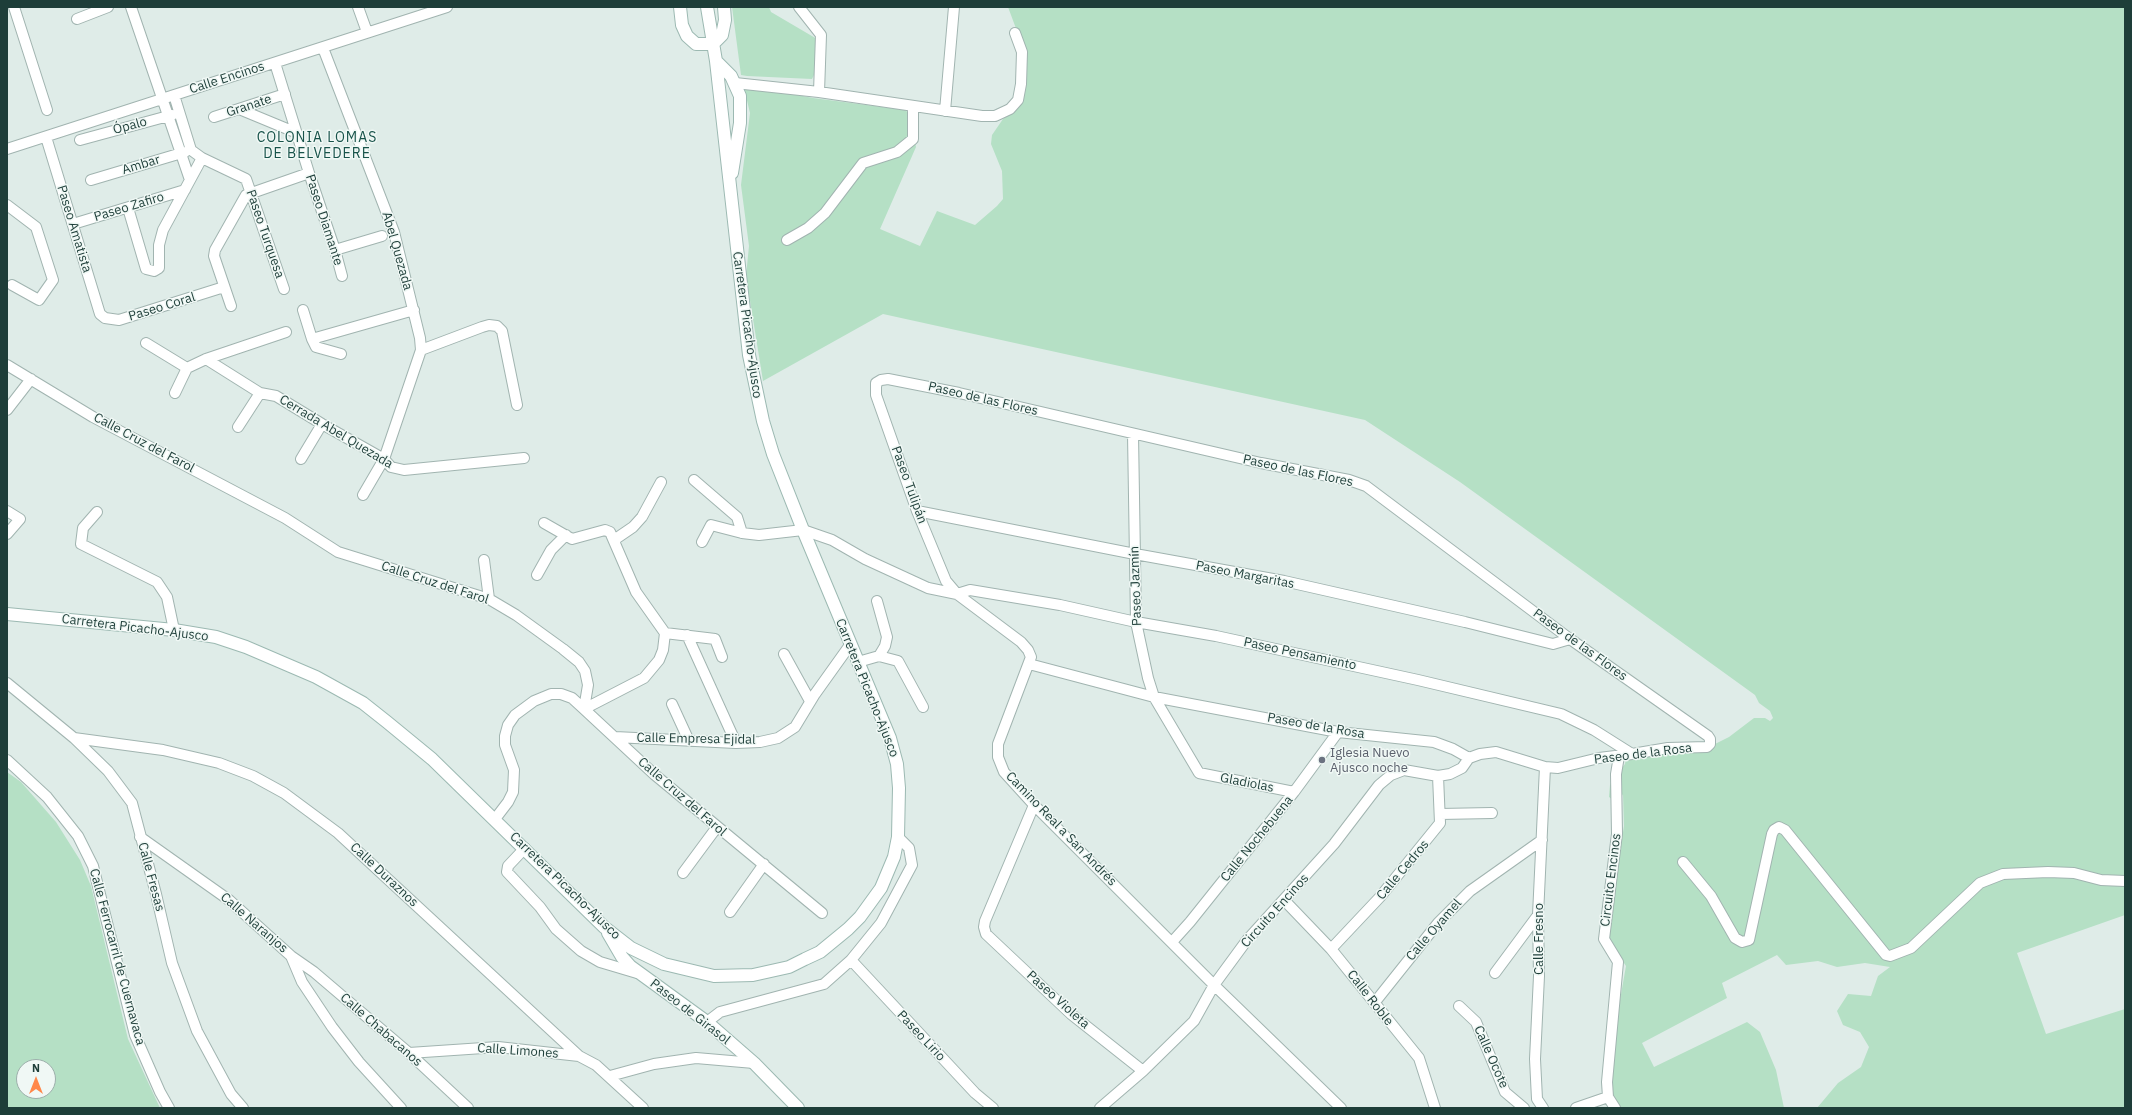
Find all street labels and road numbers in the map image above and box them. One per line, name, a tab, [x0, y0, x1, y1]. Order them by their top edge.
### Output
street label: Calle Encinos	[188, 59, 266, 97]
street label: Granate	[224, 91, 274, 121]
street label: Ópalo	[111, 114, 149, 138]
street label: Ambar	[120, 152, 162, 178]
street label: Paseo Diamante	[302, 173, 346, 267]
street label: Paseo Amatista	[53, 183, 95, 275]
street label: Paseo Turquesa	[243, 188, 287, 280]
street label: Paseo Zafiro	[92, 189, 166, 225]
street label: Abel Quezada	[378, 210, 416, 292]
street label: Carretera Picacho-Ajusco	[729, 251, 765, 399]
street label: Paseo Coral	[127, 289, 197, 325]
street label: Paseo de las Flores	[926, 379, 1040, 419]
street label: Cerrada Abel Quezada	[276, 392, 396, 472]
street label: Calle Cruz del Farol	[91, 410, 197, 476]
street label: Paseo Tulipán	[888, 444, 930, 526]
street label: Paseo de las Flores	[1241, 452, 1355, 490]
street label: Paseo Jazmín	[1127, 546, 1145, 626]
street label: Calle Cruz del Farol	[379, 558, 491, 608]
street label: Paseo Margaritas	[1194, 558, 1296, 592]
street label: Paseo de las Flores	[1530, 606, 1630, 684]
street label: Carretera Picacho-Ajusco	[61, 611, 209, 645]
street label: Carretera Picacho-Ajusco	[832, 617, 902, 759]
street label: Paseo Pensamiento	[1242, 634, 1358, 674]
street label: Paseo de la Rosa	[1266, 710, 1366, 742]
street label: Calle Empresa Ejidal	[636, 730, 756, 748]
street label: Paseo de la Rosa	[1593, 740, 1693, 768]
street label: Calle Cruz del Farol	[635, 754, 729, 840]
street label: Camino Real a San Andrés	[1002, 769, 1120, 889]
street label: Gladiolas	[1219, 770, 1275, 796]
street label: Calle Nochebuena	[1218, 793, 1296, 885]
street label: Carretera Picacho-Ajusco	[506, 829, 624, 943]
street label: Circuito Encinos	[1598, 832, 1624, 928]
street label: Calle Cedros	[1373, 837, 1433, 903]
street label: Calle Duraznos	[347, 840, 421, 910]
street label: Calle Fresas	[134, 841, 168, 913]
street label: Calle Ferrocarril de Cuernavaca	[86, 867, 148, 1047]
street label: Circuito Encinos	[1238, 871, 1312, 951]
street label: Calle Naranjos	[217, 889, 291, 957]
street label: Calle Oyamel	[1403, 896, 1465, 964]
street label: Calle Fresno	[1531, 903, 1547, 975]
street label: Calle Roble	[1344, 967, 1396, 1029]
street label: Paseo Violeta	[1023, 968, 1093, 1032]
street label: Paseo de Girasol	[647, 976, 733, 1048]
street label: Calle Chabacanos	[337, 990, 425, 1070]
street label: Paseo Lirio	[894, 1007, 948, 1065]
street label: Calle Ocote	[1470, 1023, 1512, 1091]
street label: Calle Limones	[477, 1040, 559, 1062]

